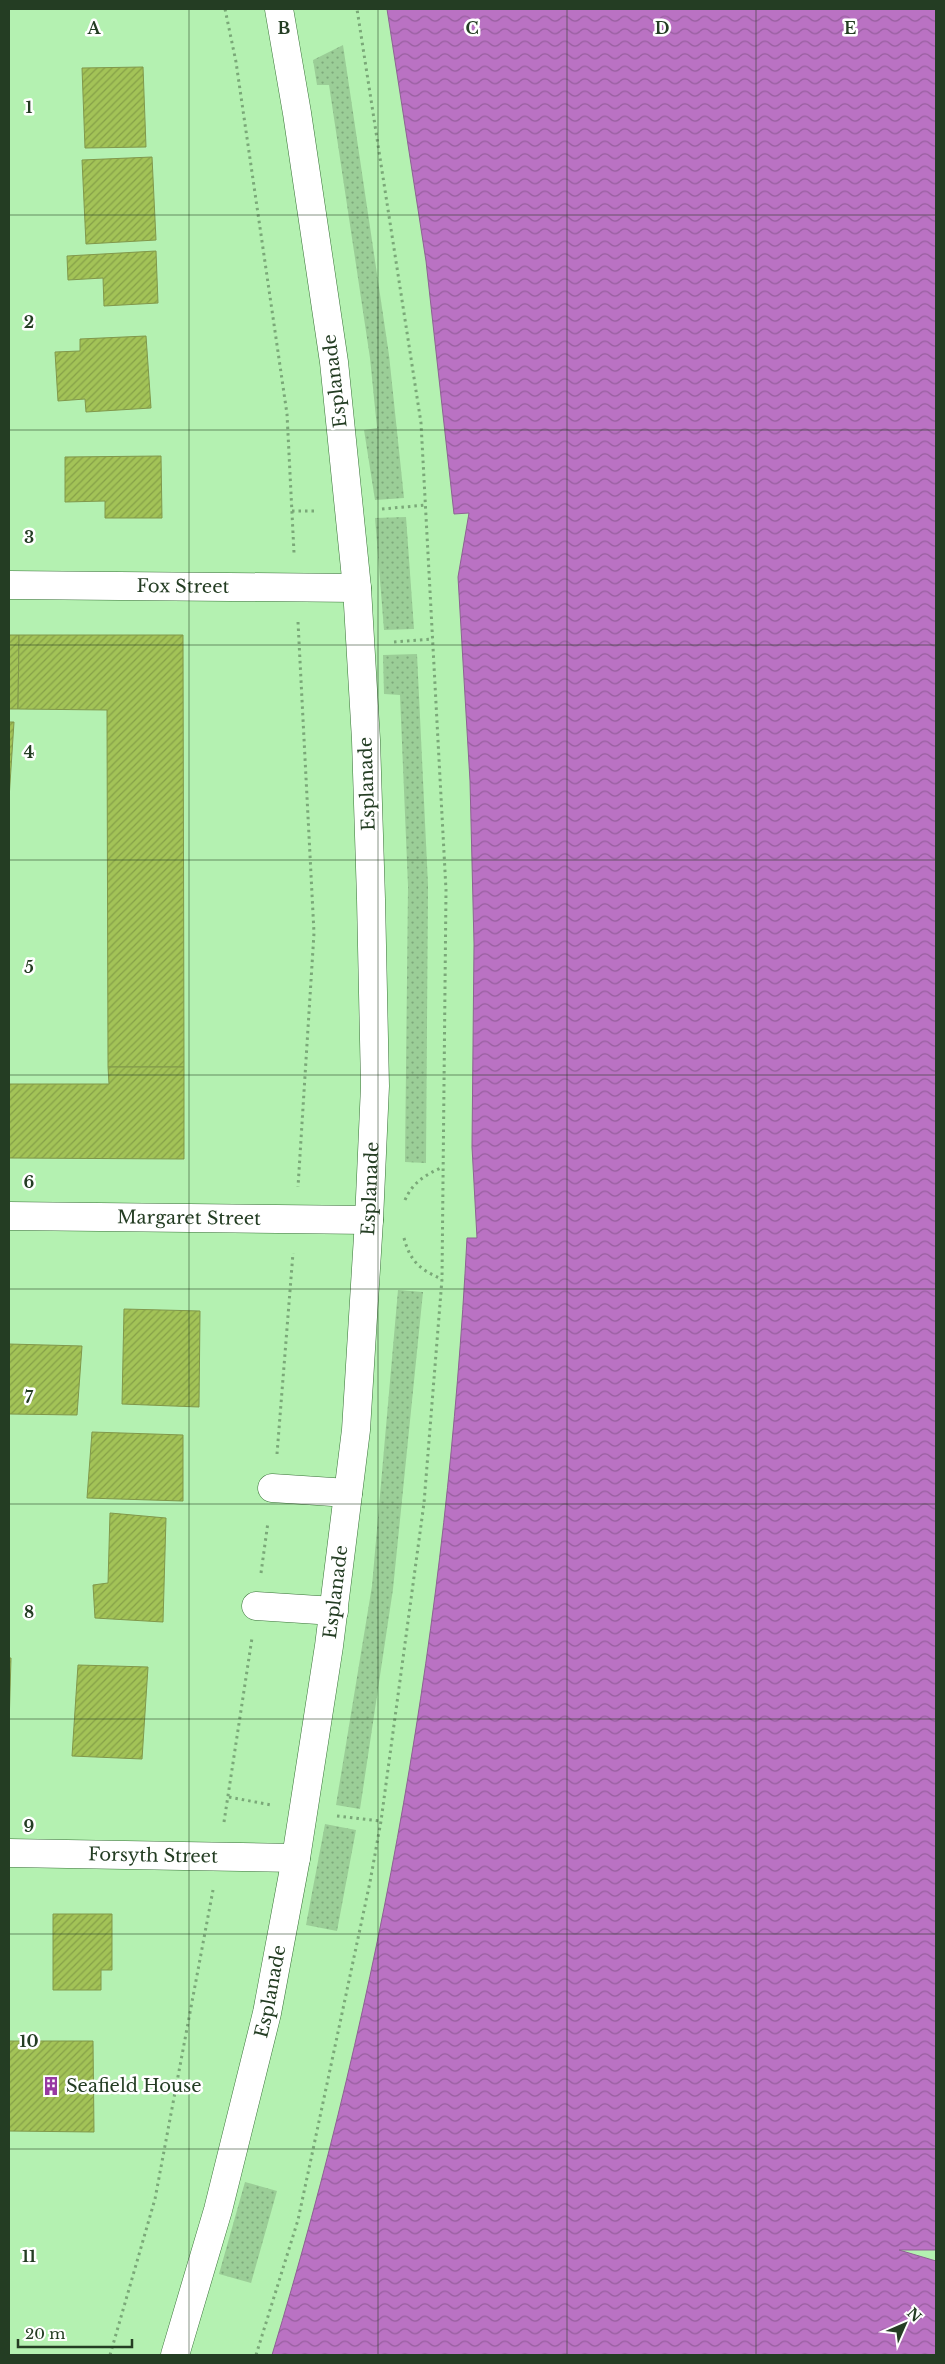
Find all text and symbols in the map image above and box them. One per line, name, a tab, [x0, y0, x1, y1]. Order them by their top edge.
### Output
text: A	[87, 18, 102, 38]
text: B	[278, 18, 291, 38]
text: C	[465, 18, 479, 38]
text: D	[655, 18, 669, 38]
text: E	[844, 18, 856, 38]
text: 1	[26, 97, 33, 117]
text: 2	[24, 312, 34, 332]
street label: Esplanade	[318, 333, 352, 429]
text: 3	[24, 527, 34, 547]
street label: Fox Street	[137, 575, 230, 598]
street label: Esplanade	[354, 737, 380, 831]
text: 4	[24, 742, 34, 762]
text: 5	[24, 957, 34, 977]
street label: Esplanade	[357, 1141, 384, 1236]
text: 6	[24, 1172, 35, 1192]
street label: Margaret Street	[117, 1206, 261, 1230]
text: 7	[25, 1387, 34, 1407]
street label: Esplanade	[319, 1544, 353, 1640]
text: 8	[24, 1602, 34, 1622]
text: 9	[24, 1816, 35, 1836]
street label: Forsyth Street	[88, 1843, 218, 1868]
street label: Esplanade	[250, 1943, 290, 2040]
text: 10	[19, 2031, 39, 2051]
building icon: Seafield House	[40, 2075, 62, 2097]
place label: Seafield House	[66, 2075, 202, 2097]
text: 11	[22, 2246, 36, 2266]
north arrow	[880, 2299, 930, 2349]
text: N	[903, 2304, 925, 2326]
scale bar	[18, 2316, 131, 2348]
text: 20 m	[25, 2324, 65, 2343]

